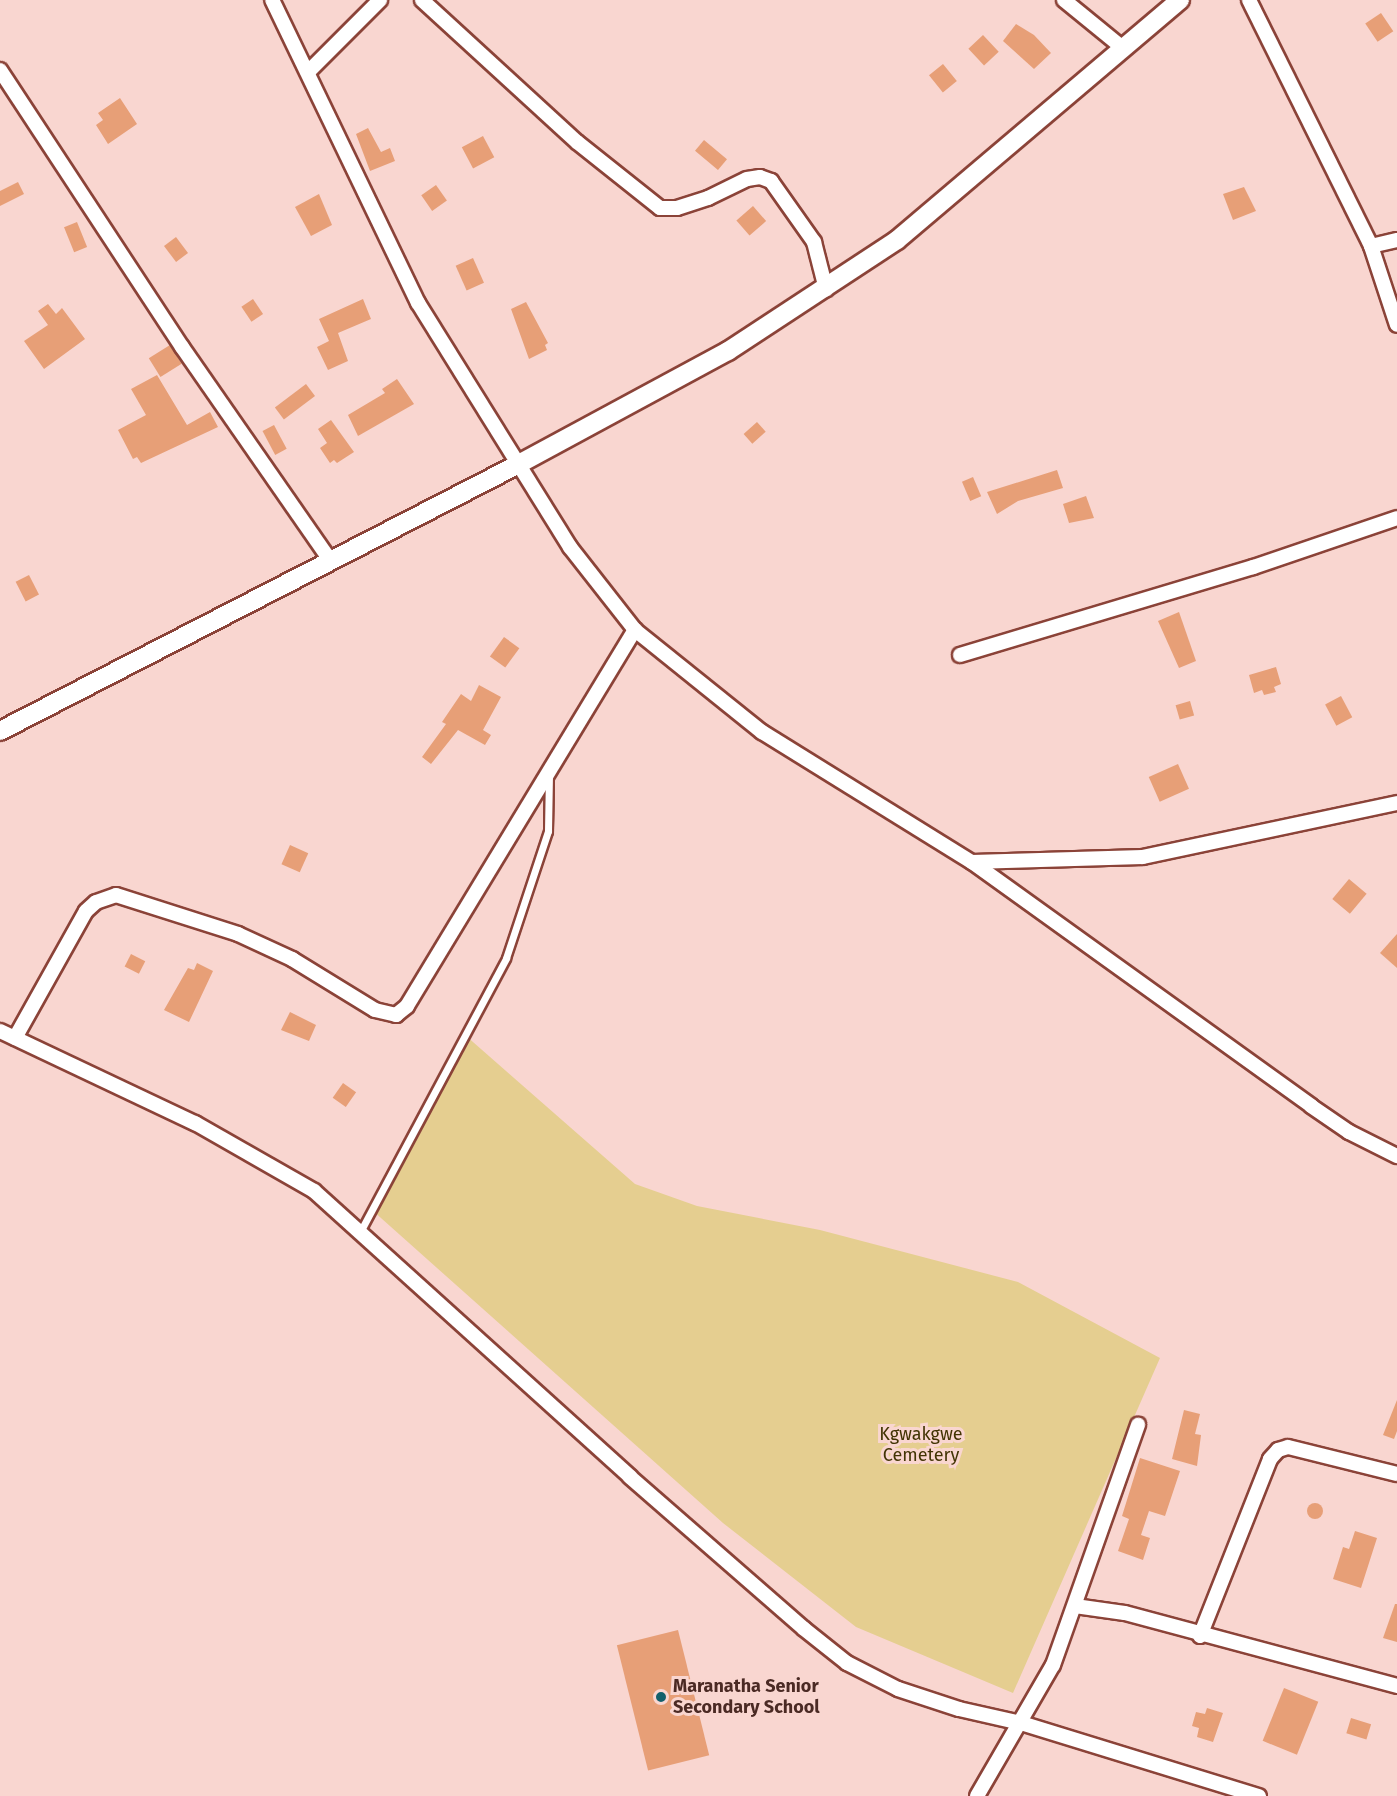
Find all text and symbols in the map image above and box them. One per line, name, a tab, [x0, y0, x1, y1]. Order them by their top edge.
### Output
park label: Kgwakgwe Cemetery	[879, 1424, 963, 1466]
place label: Maranatha Senior Secondary School	[673, 1676, 820, 1718]
marker: Maranatha Senior Secondary School	[654, 1690, 668, 1704]

